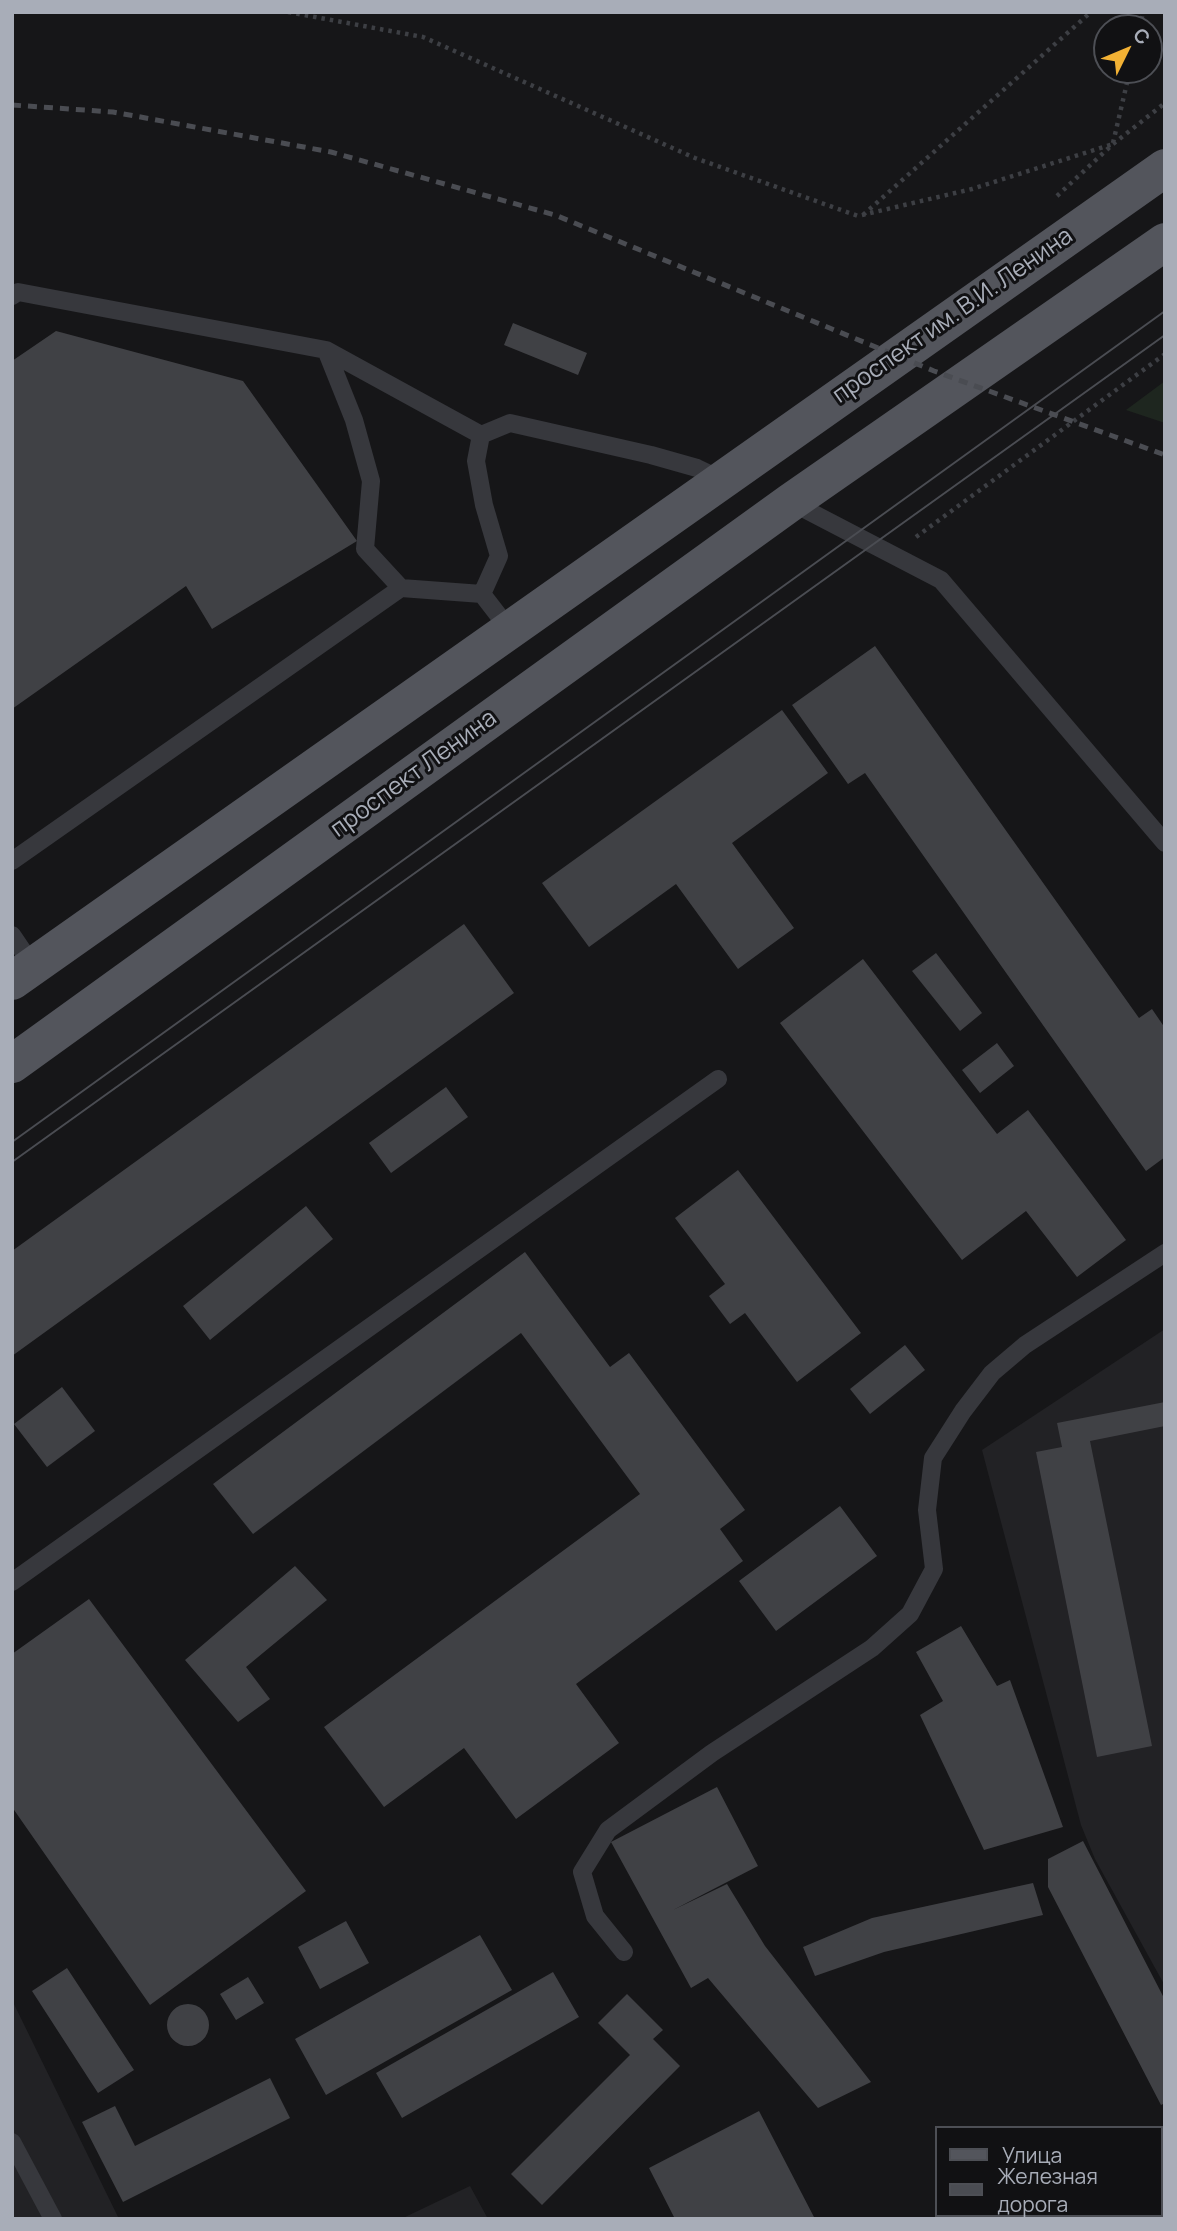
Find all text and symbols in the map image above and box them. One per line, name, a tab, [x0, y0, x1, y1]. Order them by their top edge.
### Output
north arrow	[1093, 14, 1163, 84]
text: С	[1128, 22, 1156, 50]
street label: проспект им. В.И. Ленина	[827, 222, 1079, 410]
street label: проспект Ленина	[325, 704, 503, 844]
legend	[936, 2126, 1163, 2217]
text: Улица	[1002, 2141, 1062, 2169]
text: Железная дорога	[997, 2162, 1098, 2218]

